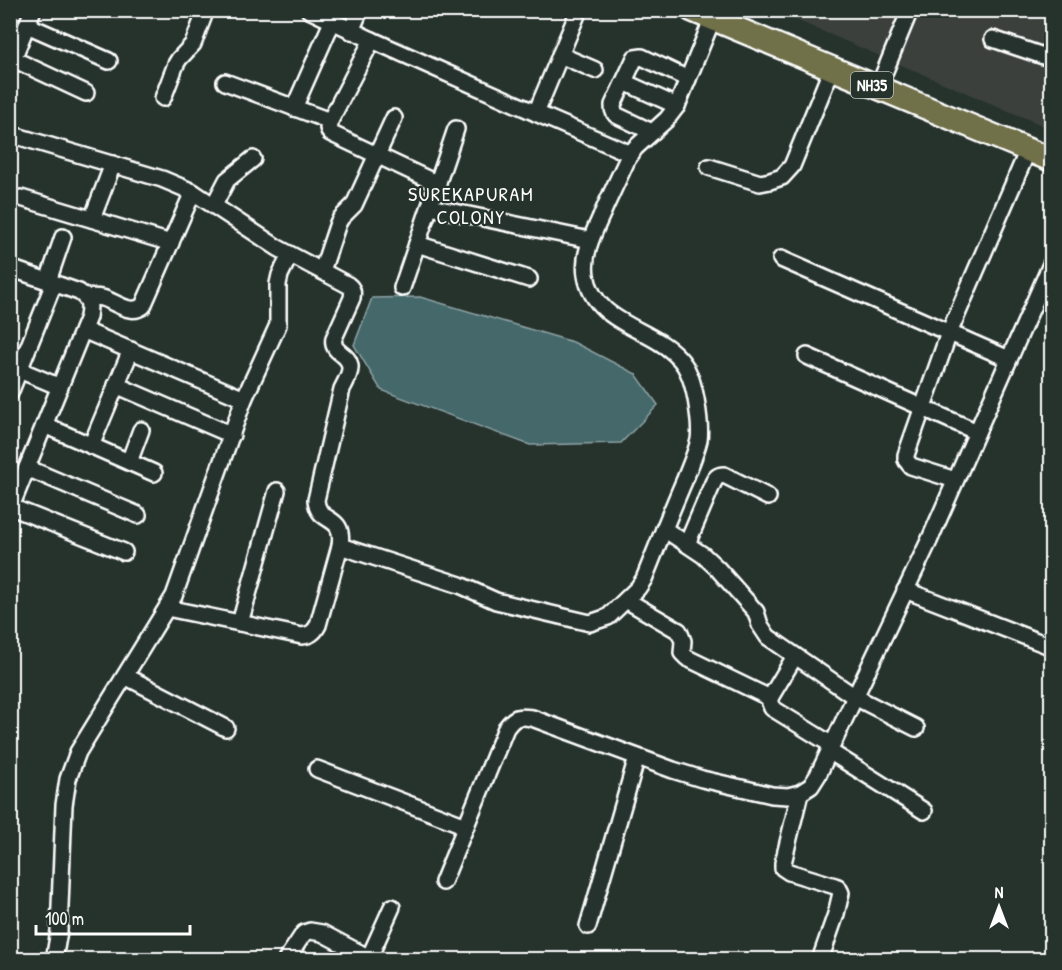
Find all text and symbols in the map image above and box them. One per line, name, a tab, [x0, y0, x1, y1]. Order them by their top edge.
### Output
road number: NH35	[851, 72, 893, 98]
district label: SUREKAPURAM COLONY	[408, 180, 534, 230]
north arrow	[969, 877, 1029, 937]
text: N	[995, 881, 1004, 903]
scale bar	[36, 898, 190, 936]
text: 100 m	[45, 906, 84, 931]

